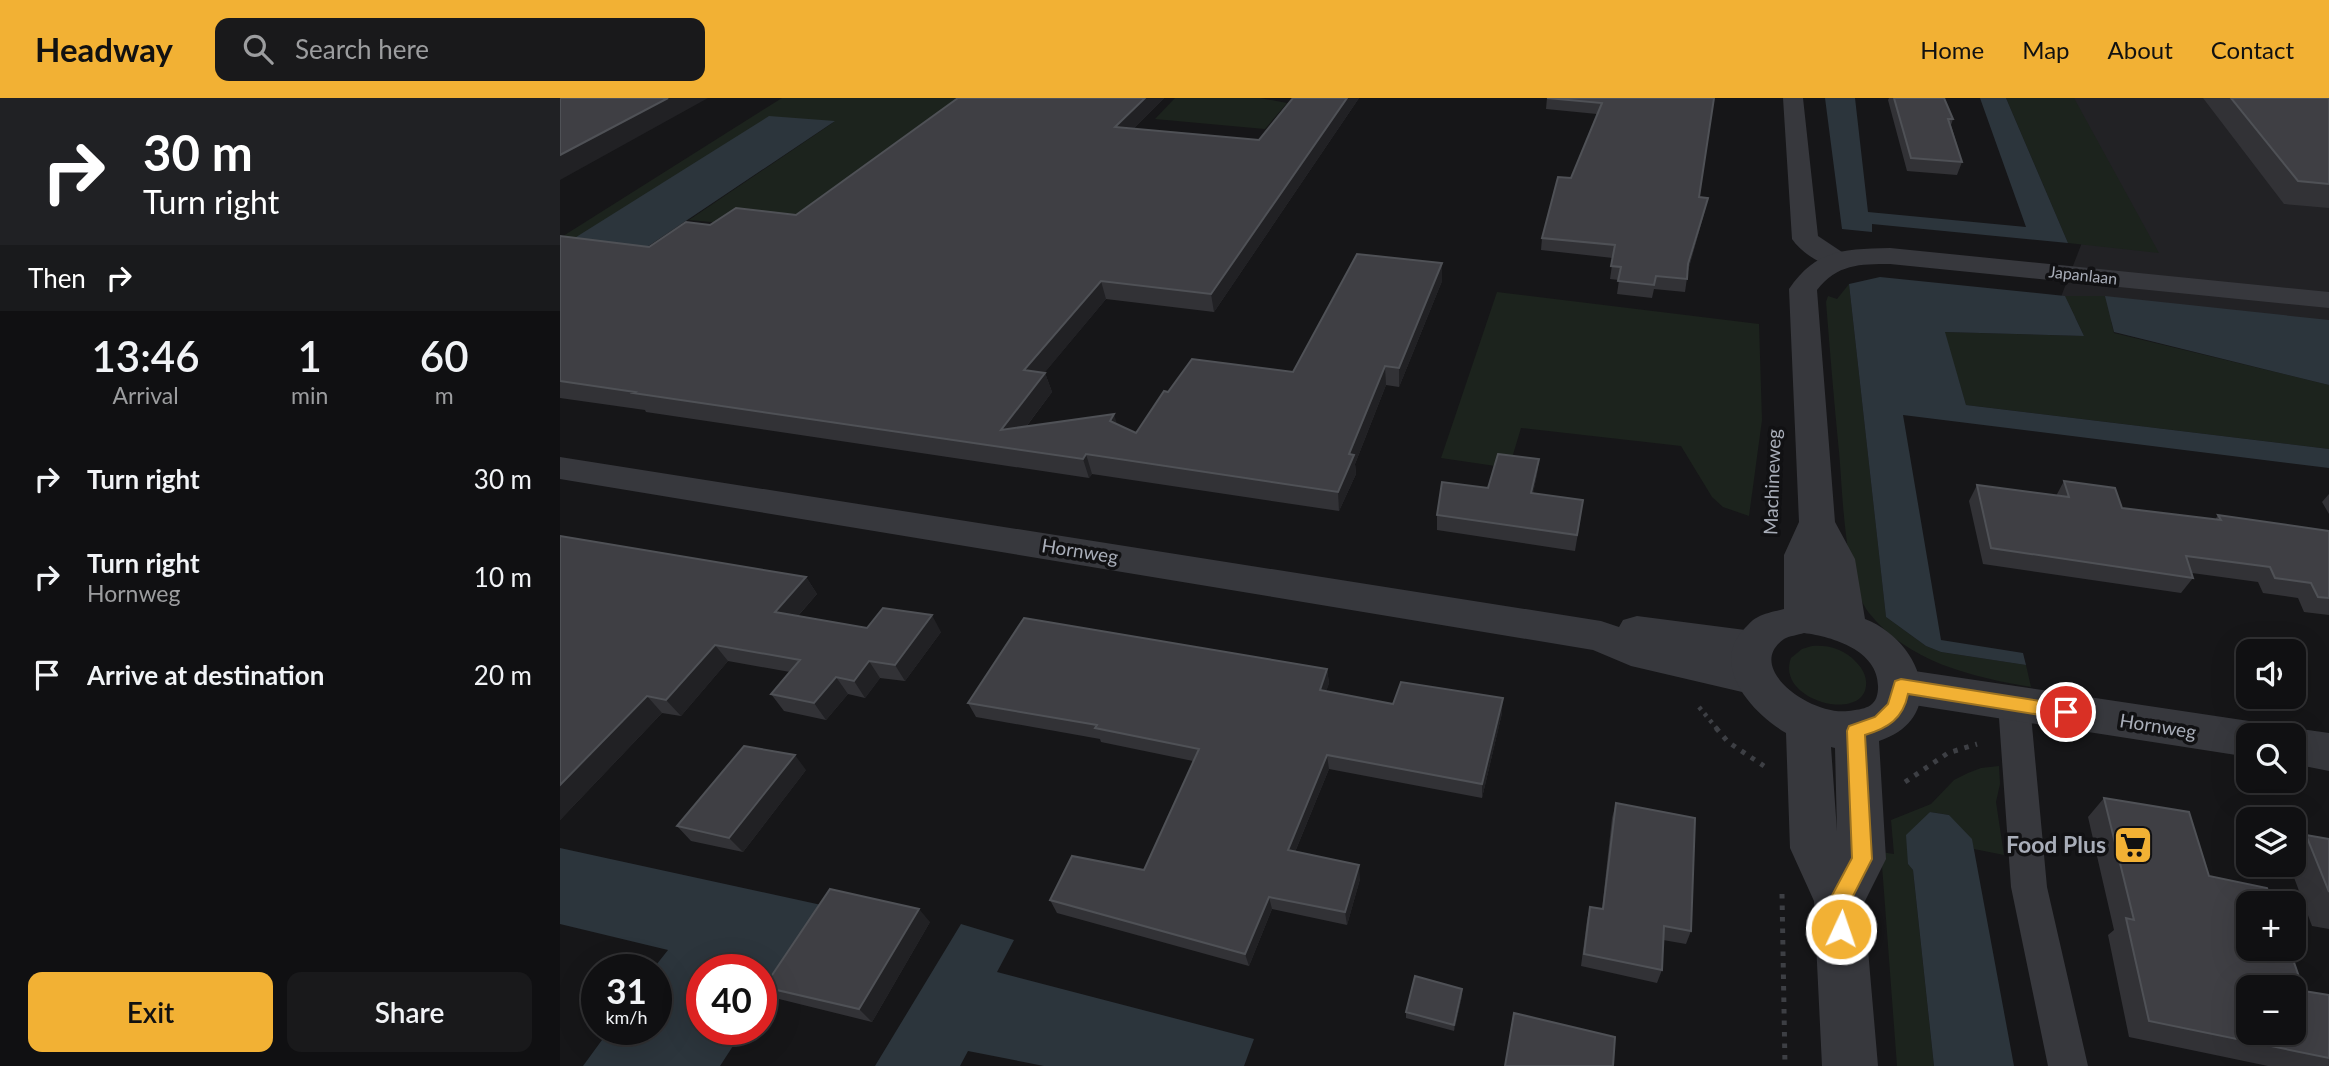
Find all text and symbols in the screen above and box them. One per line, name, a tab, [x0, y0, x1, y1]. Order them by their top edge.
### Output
search box	[215, 18, 705, 81]
text: Headway	[35, 29, 173, 69]
icon: search	[239, 30, 277, 68]
text: Search here	[295, 33, 429, 65]
text: Home	[1920, 35, 1984, 64]
text: Map	[2022, 35, 2070, 64]
text: About	[2108, 35, 2173, 64]
text: Contact	[2211, 35, 2294, 64]
text: 30 m	[143, 123, 253, 181]
icon: right	[28, 126, 119, 217]
text: Turn right	[143, 182, 279, 221]
icon: right	[100, 259, 138, 297]
street label: Japanlaan	[2048, 261, 2118, 288]
text: Then	[28, 262, 86, 294]
text: 13:46	[91, 331, 200, 381]
text: 1	[298, 331, 322, 381]
text: 60	[420, 331, 469, 381]
text: Arrival	[112, 381, 179, 409]
text: min	[291, 381, 328, 409]
text: m	[435, 381, 454, 409]
street label: Machineweg	[1758, 428, 1785, 535]
icon: right	[28, 460, 66, 498]
text: Turn right	[87, 463, 200, 495]
text: 30 m	[474, 463, 532, 495]
street label: Hornweg	[1040, 533, 1120, 568]
text: Turn right	[87, 547, 200, 579]
icon: right	[28, 558, 66, 596]
text: 10 m	[474, 561, 532, 593]
text: Hornweg	[87, 579, 180, 607]
map controls	[2236, 639, 2306, 1045]
button: sound	[2236, 639, 2306, 709]
icon: arrive	[28, 656, 66, 694]
text: Arrive at destination	[87, 659, 324, 691]
text: 20 m	[474, 659, 532, 691]
pin	[2036, 682, 2096, 742]
icon: arrive	[2047, 693, 2085, 731]
street label: Hornweg	[2118, 708, 2198, 743]
button: search	[2236, 723, 2306, 793]
button: layers	[2236, 807, 2306, 877]
supermarket icon: Food Plus	[2112, 824, 2154, 866]
place label: Food Plus	[2006, 830, 2106, 858]
button: +	[2236, 891, 2306, 961]
position arrow	[1804, 892, 1878, 966]
speed limit sign: 40	[686, 954, 777, 1045]
text: 31	[606, 969, 647, 1011]
button: Exit	[28, 972, 273, 1052]
button: Share	[287, 972, 532, 1052]
button: −	[2236, 975, 2306, 1045]
text: km/h	[605, 1006, 648, 1028]

